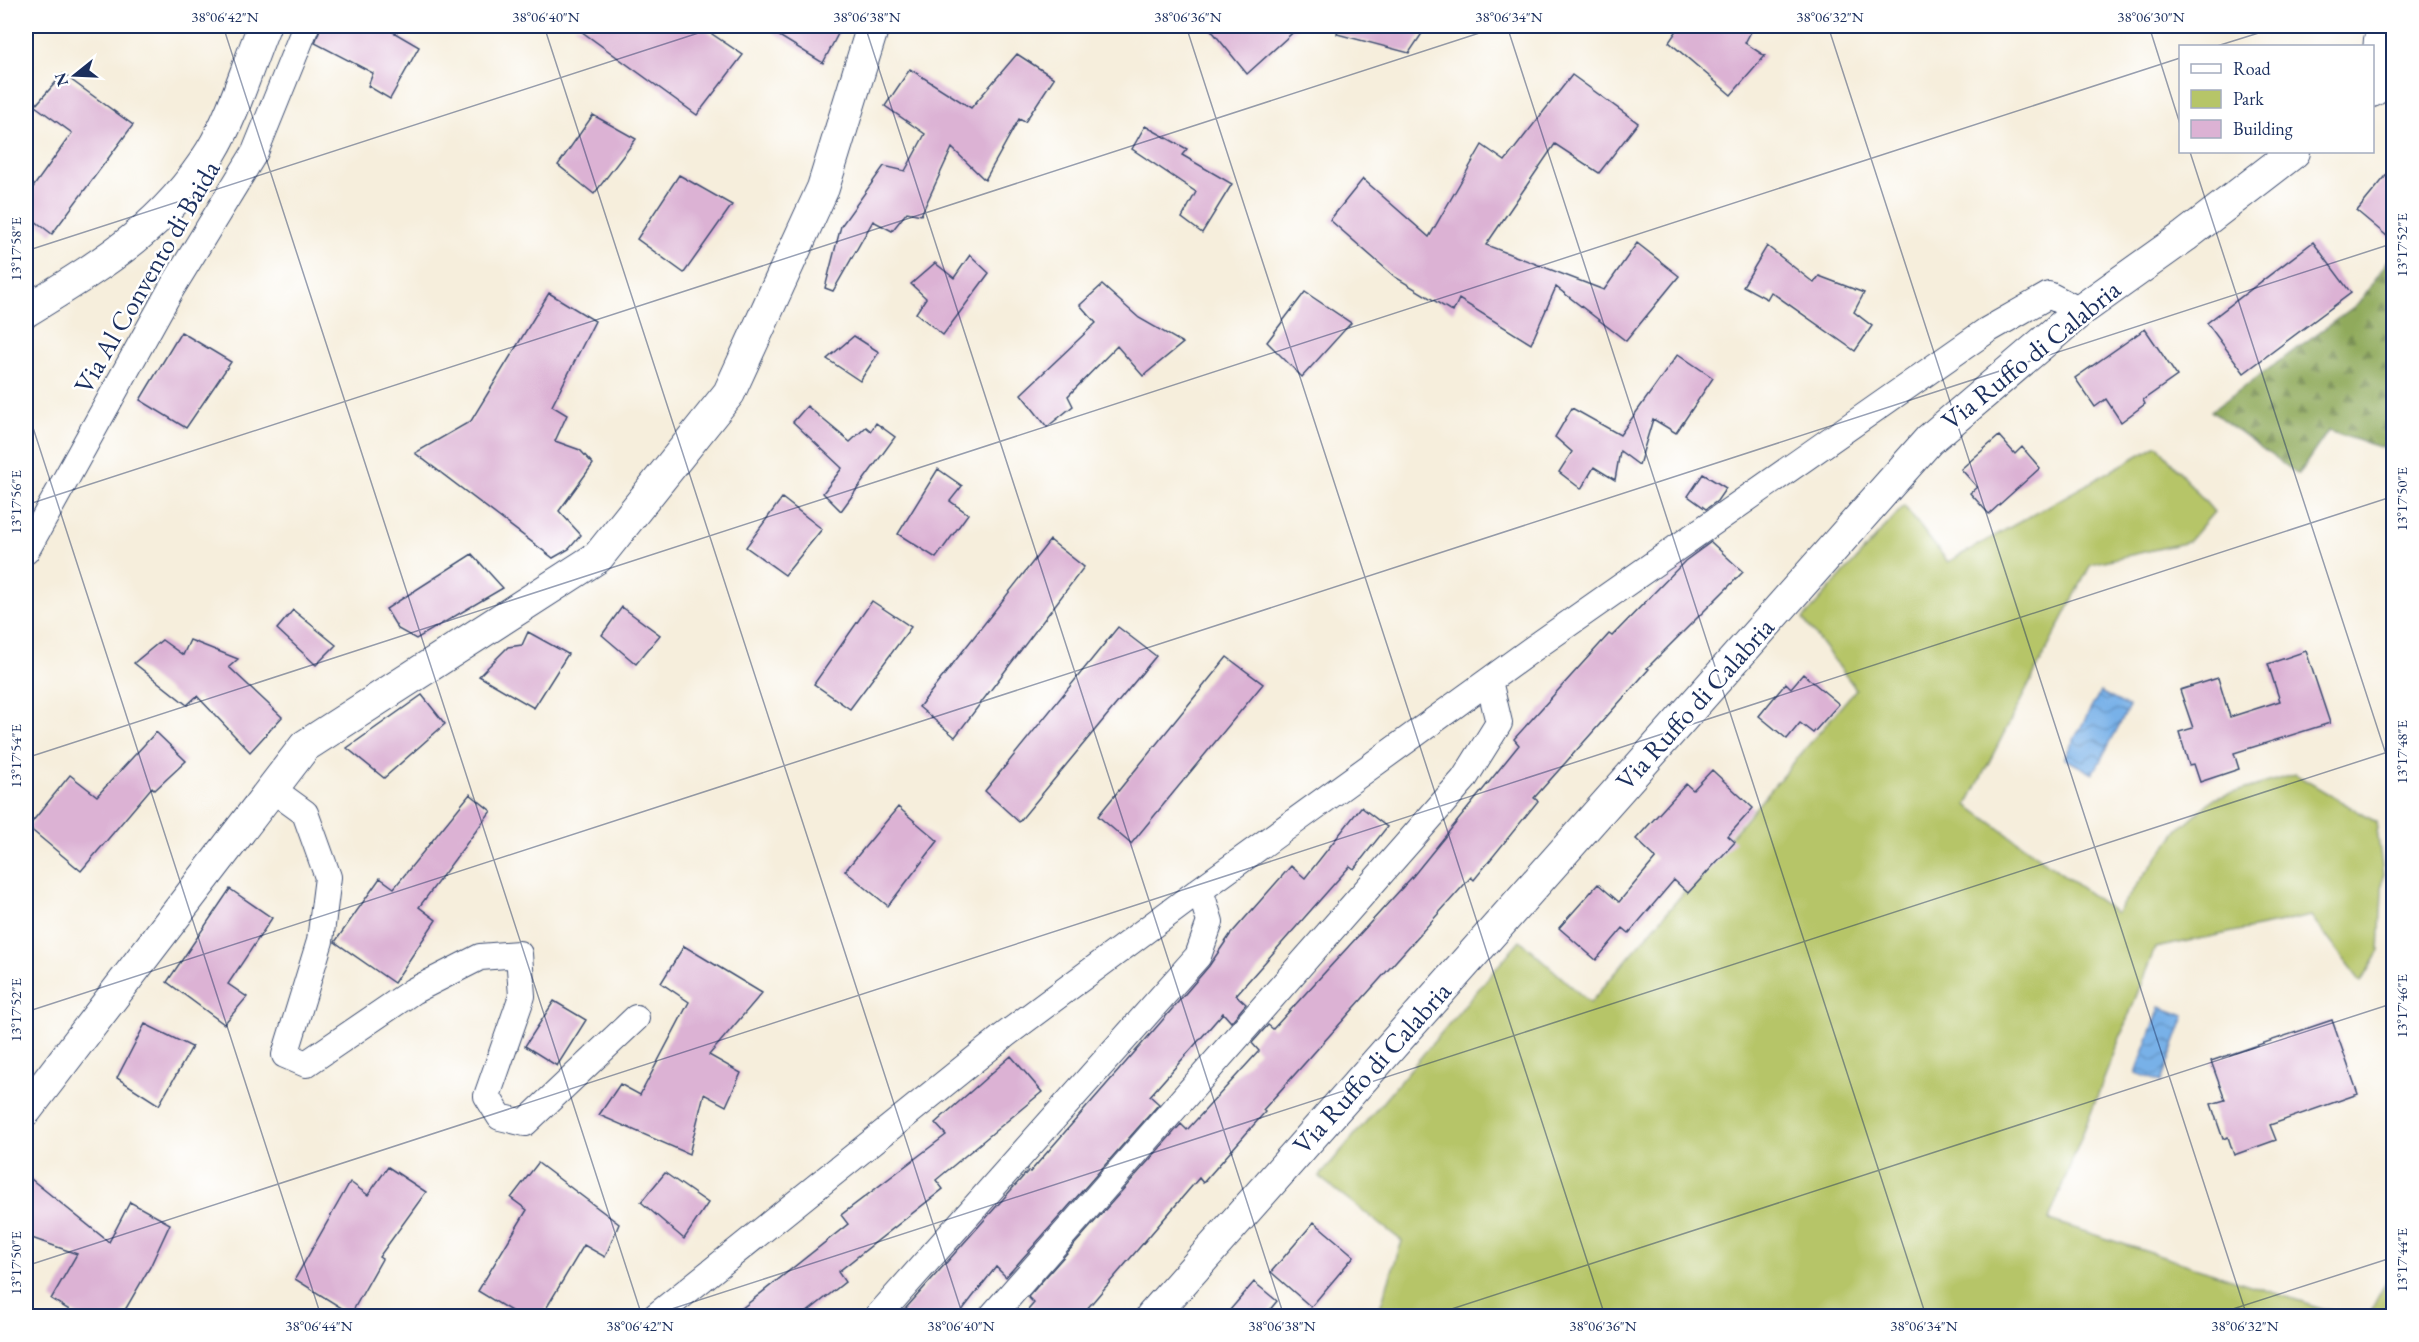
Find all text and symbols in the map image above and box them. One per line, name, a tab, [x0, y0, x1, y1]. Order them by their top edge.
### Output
text: 38°06'42"N	[191, 7, 259, 26]
text: 38°06'40"N	[512, 7, 580, 26]
text: 38°06'38"N	[833, 7, 901, 26]
text: 38°06'36"N	[1154, 7, 1222, 26]
text: 38°06'34"N	[1475, 7, 1543, 26]
text: 38°06'32"N	[1796, 7, 1864, 26]
text: 38°06'30"N	[2117, 7, 2185, 26]
north arrow	[45, 45, 105, 105]
legend	[2179, 45, 2374, 153]
text: Road	[2233, 57, 2272, 80]
text: N	[49, 70, 73, 89]
text: Park	[2233, 87, 2264, 110]
text: Building	[2233, 117, 2293, 140]
street label: Via Al Convento di Baida	[66, 154, 228, 400]
text: 13°17'52"E	[2392, 212, 2411, 277]
text: 13°17'58"E	[6, 216, 25, 281]
street label: Via Ruffo di Calabria	[1934, 271, 2128, 438]
text: 13°17'50"E	[2392, 466, 2411, 531]
text: 13°17'56"E	[6, 469, 25, 534]
street label: Via Ruffo di Calabria	[1608, 610, 1782, 797]
text: 13°17'48"E	[2392, 719, 2411, 784]
text: 13°17'54"E	[6, 723, 25, 788]
text: 13°17'46"E	[2392, 973, 2411, 1038]
street label: Via Ruffo di Calabria	[1285, 974, 1459, 1161]
text: 13°17'52"E	[6, 977, 25, 1042]
text: 13°17'44"E	[2392, 1227, 2411, 1292]
text: 13°17'50"E	[6, 1230, 25, 1295]
text: 38°06'44"N	[285, 1316, 353, 1335]
text: 38°06'42"N	[606, 1316, 674, 1335]
text: 38°06'40"N	[927, 1316, 995, 1335]
text: 38°06'38"N	[1248, 1316, 1316, 1335]
text: 38°06'36"N	[1569, 1316, 1637, 1335]
text: 38°06'34"N	[1890, 1316, 1958, 1335]
text: 38°06'32"N	[2211, 1316, 2279, 1335]

